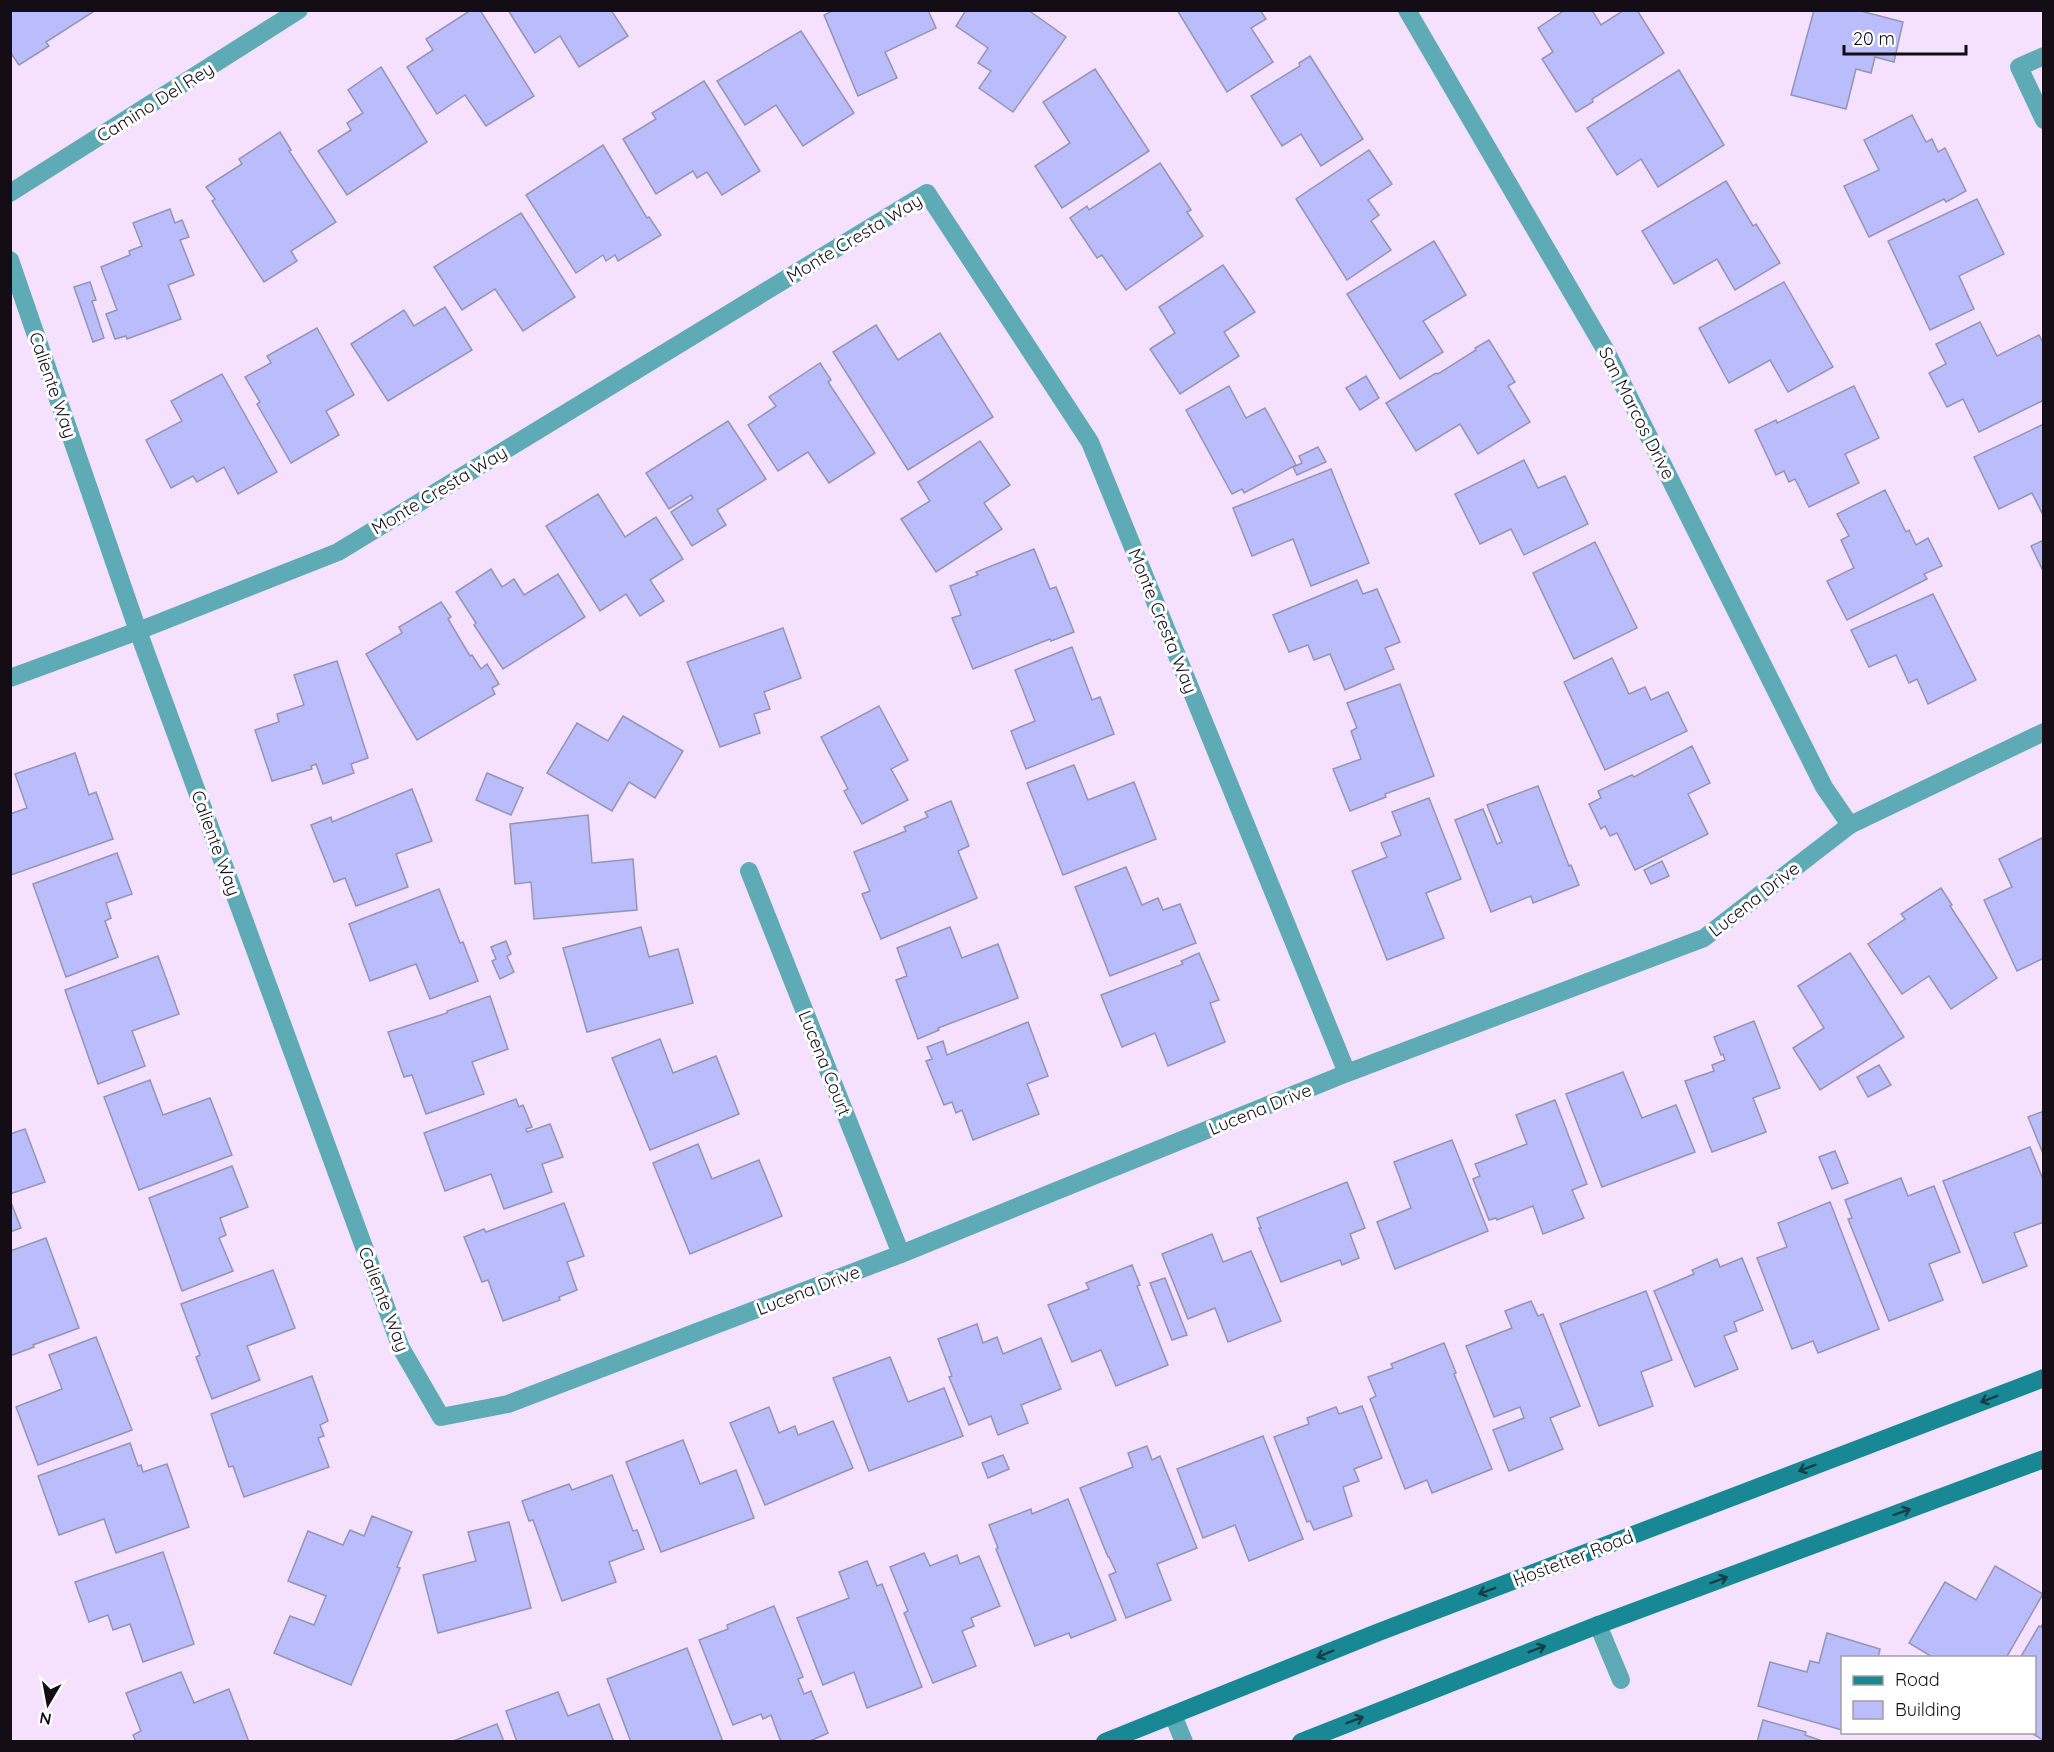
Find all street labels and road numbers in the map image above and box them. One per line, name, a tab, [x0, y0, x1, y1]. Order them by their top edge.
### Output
street label: Camino Del Rey	[92, 57, 218, 147]
street label: Monte Cresta Way	[782, 188, 926, 288]
street label: Caliente Way	[24, 329, 82, 441]
street label: San Marcos Drive	[1594, 343, 1680, 483]
street label: Monte Cresta Way	[367, 440, 511, 540]
street label: Monte Cresta Way	[1123, 545, 1203, 697]
street label: Caliente Way	[186, 787, 246, 899]
street label: Lucena Drive	[1704, 856, 1804, 942]
street label: Lucena Court	[793, 1007, 857, 1119]
street label: Lucena Drive	[1205, 1078, 1315, 1140]
street label: Caliente Way	[353, 1243, 415, 1355]
street label: Lucena Drive	[753, 1260, 863, 1320]
street label: Hostetter Road	[1509, 1524, 1637, 1592]

